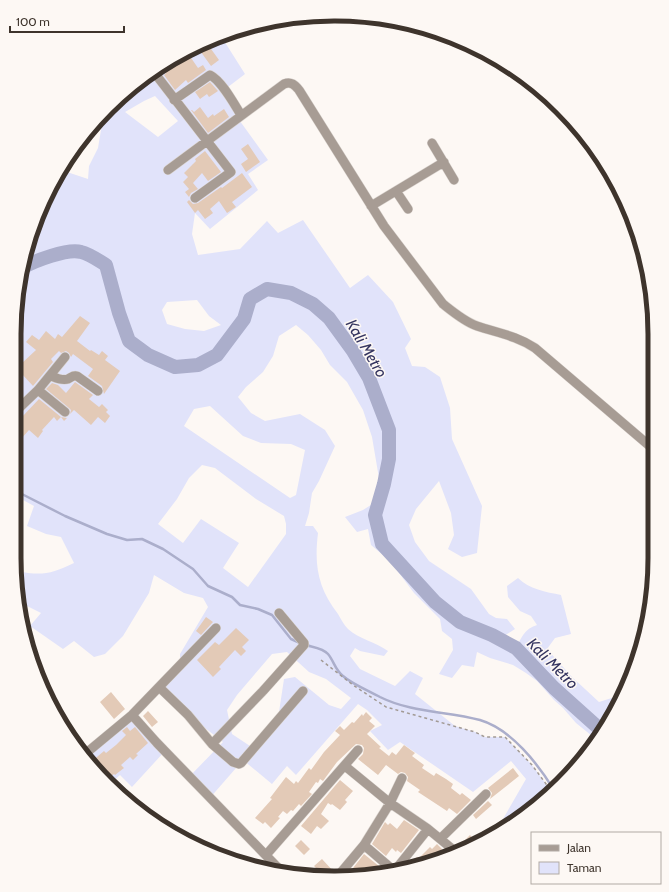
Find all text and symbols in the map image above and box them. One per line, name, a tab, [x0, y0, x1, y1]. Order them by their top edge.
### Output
scale bar	[10, 8, 124, 34]
text: 100 m	[16, 14, 50, 29]
water label: Kali Metro	[342, 316, 391, 381]
water label: Kali Metro	[523, 634, 582, 693]
legend	[531, 832, 661, 884]
text: Jalan	[566, 840, 591, 855]
text: Taman	[567, 860, 602, 875]

